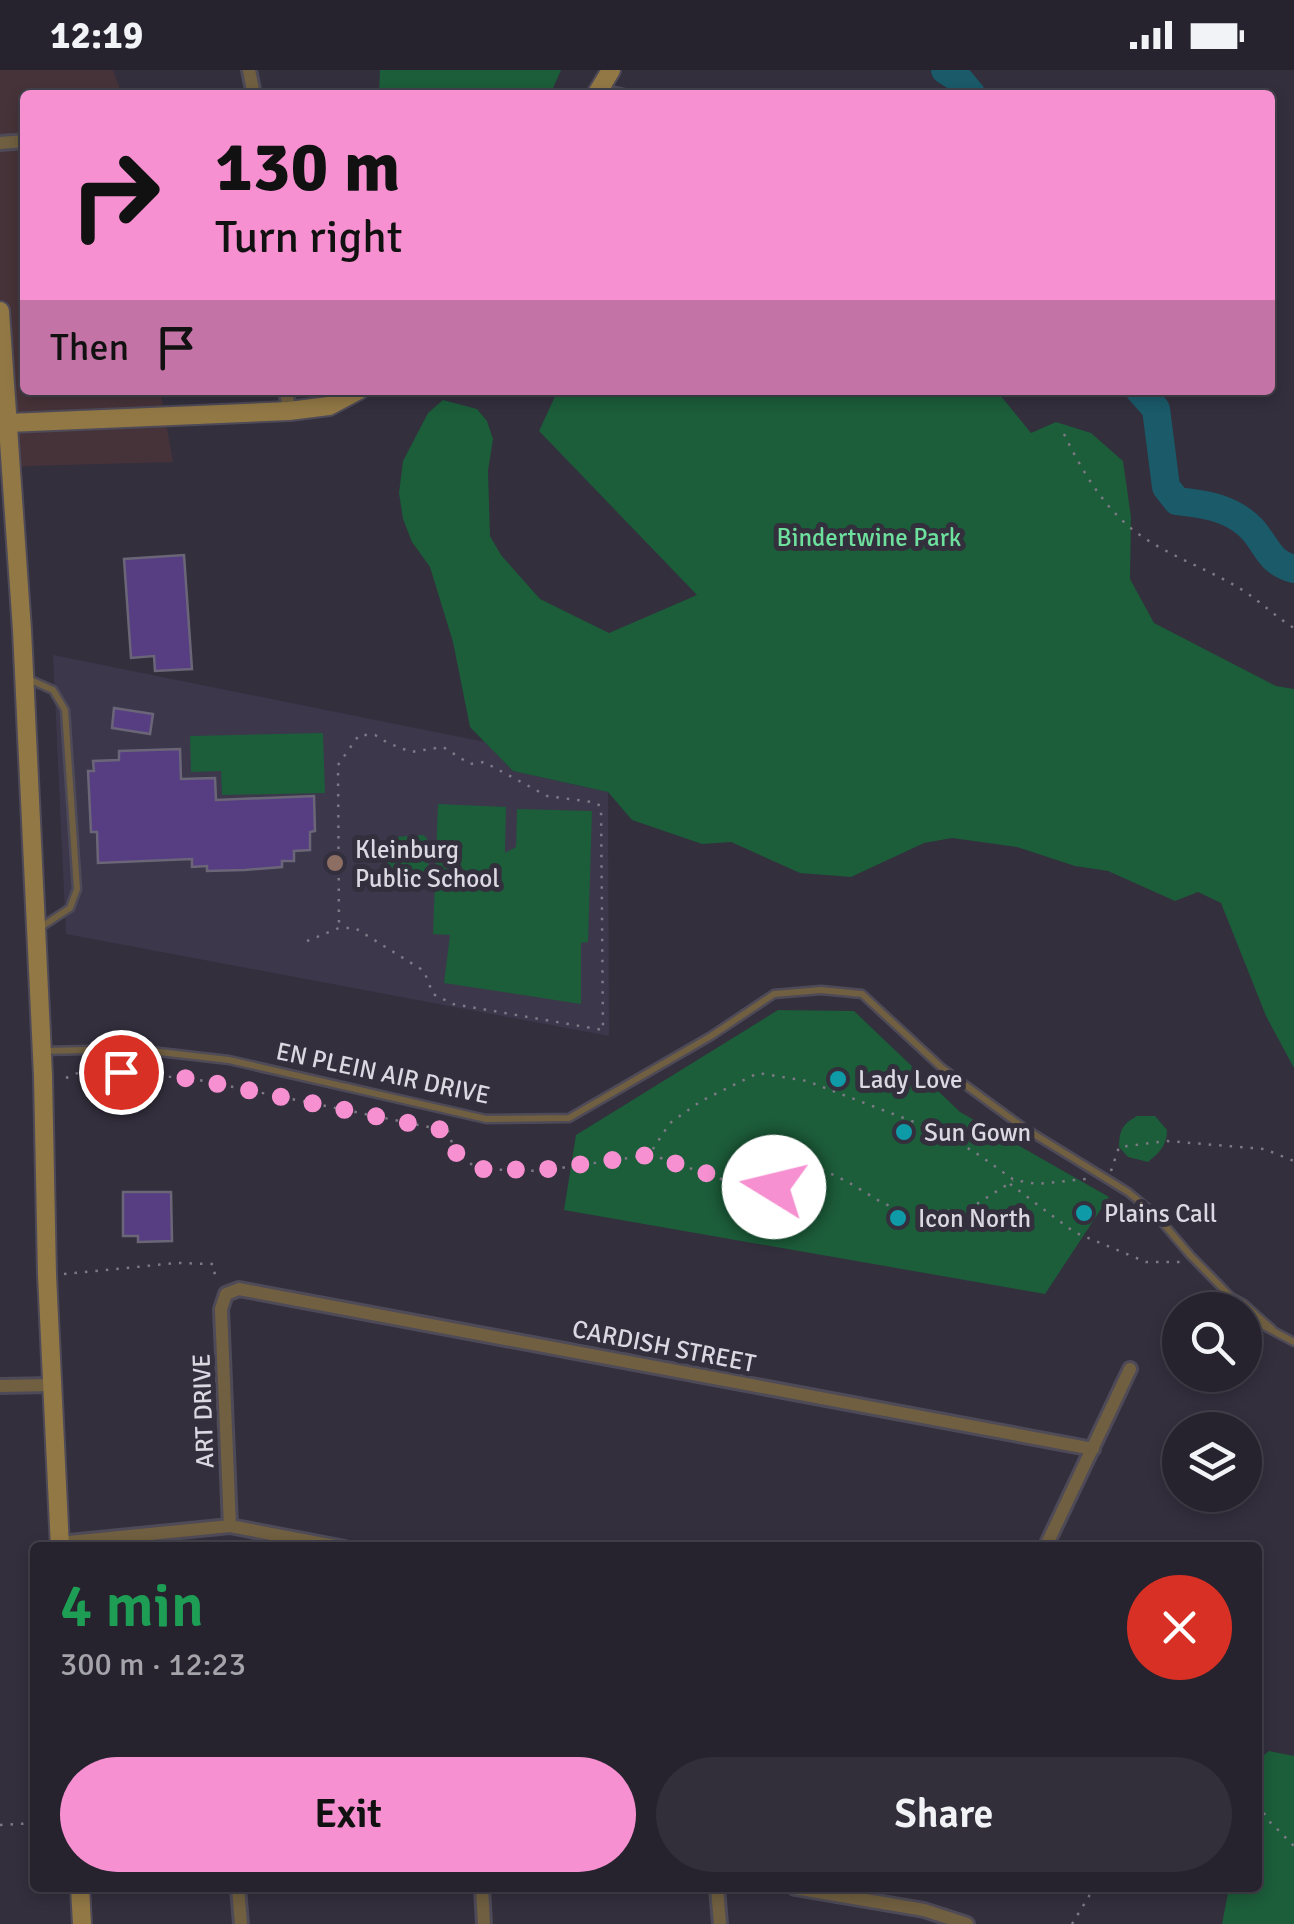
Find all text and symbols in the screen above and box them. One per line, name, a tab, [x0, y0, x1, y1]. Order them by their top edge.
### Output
text: 12:19	[50, 12, 143, 59]
text: 130 m	[215, 124, 400, 210]
icon: right	[50, 130, 180, 260]
text: Turn right	[215, 210, 403, 265]
icon: arrive	[149, 320, 204, 375]
text: Then	[50, 324, 129, 371]
park label: Bindertwine Park	[777, 522, 962, 553]
place label: Kleinburg Public School	[355, 834, 500, 894]
marker: Kleinburg Public School	[324, 852, 346, 874]
pin	[79, 1030, 164, 1115]
street label: EN PLEIN AIR DRIVE	[273, 1035, 493, 1111]
icon: arrive	[94, 1045, 149, 1100]
place label: Lady Love	[858, 1064, 963, 1095]
marker: Lady Love	[827, 1068, 849, 1090]
place label: Sun Gown	[924, 1117, 1031, 1148]
marker: Sun Gown	[893, 1121, 915, 1143]
position arrow	[722, 1135, 826, 1239]
place label: Plains Call	[1104, 1198, 1217, 1229]
marker: Plains Call	[1073, 1202, 1095, 1224]
place label: Icon North	[918, 1203, 1031, 1234]
marker: Icon North	[887, 1207, 909, 1229]
map controls	[1162, 1292, 1262, 1512]
button: search	[1162, 1292, 1262, 1392]
street label: CARDISH STREET	[570, 1313, 759, 1379]
street label: ART DRIVE	[186, 1353, 220, 1469]
button: layers	[1162, 1412, 1262, 1512]
text: 4 min	[60, 1570, 204, 1644]
button: close	[1127, 1575, 1232, 1680]
text: 300 m · 12:23	[60, 1645, 246, 1684]
button: Exit	[60, 1757, 636, 1872]
button: Share	[656, 1757, 1232, 1872]

